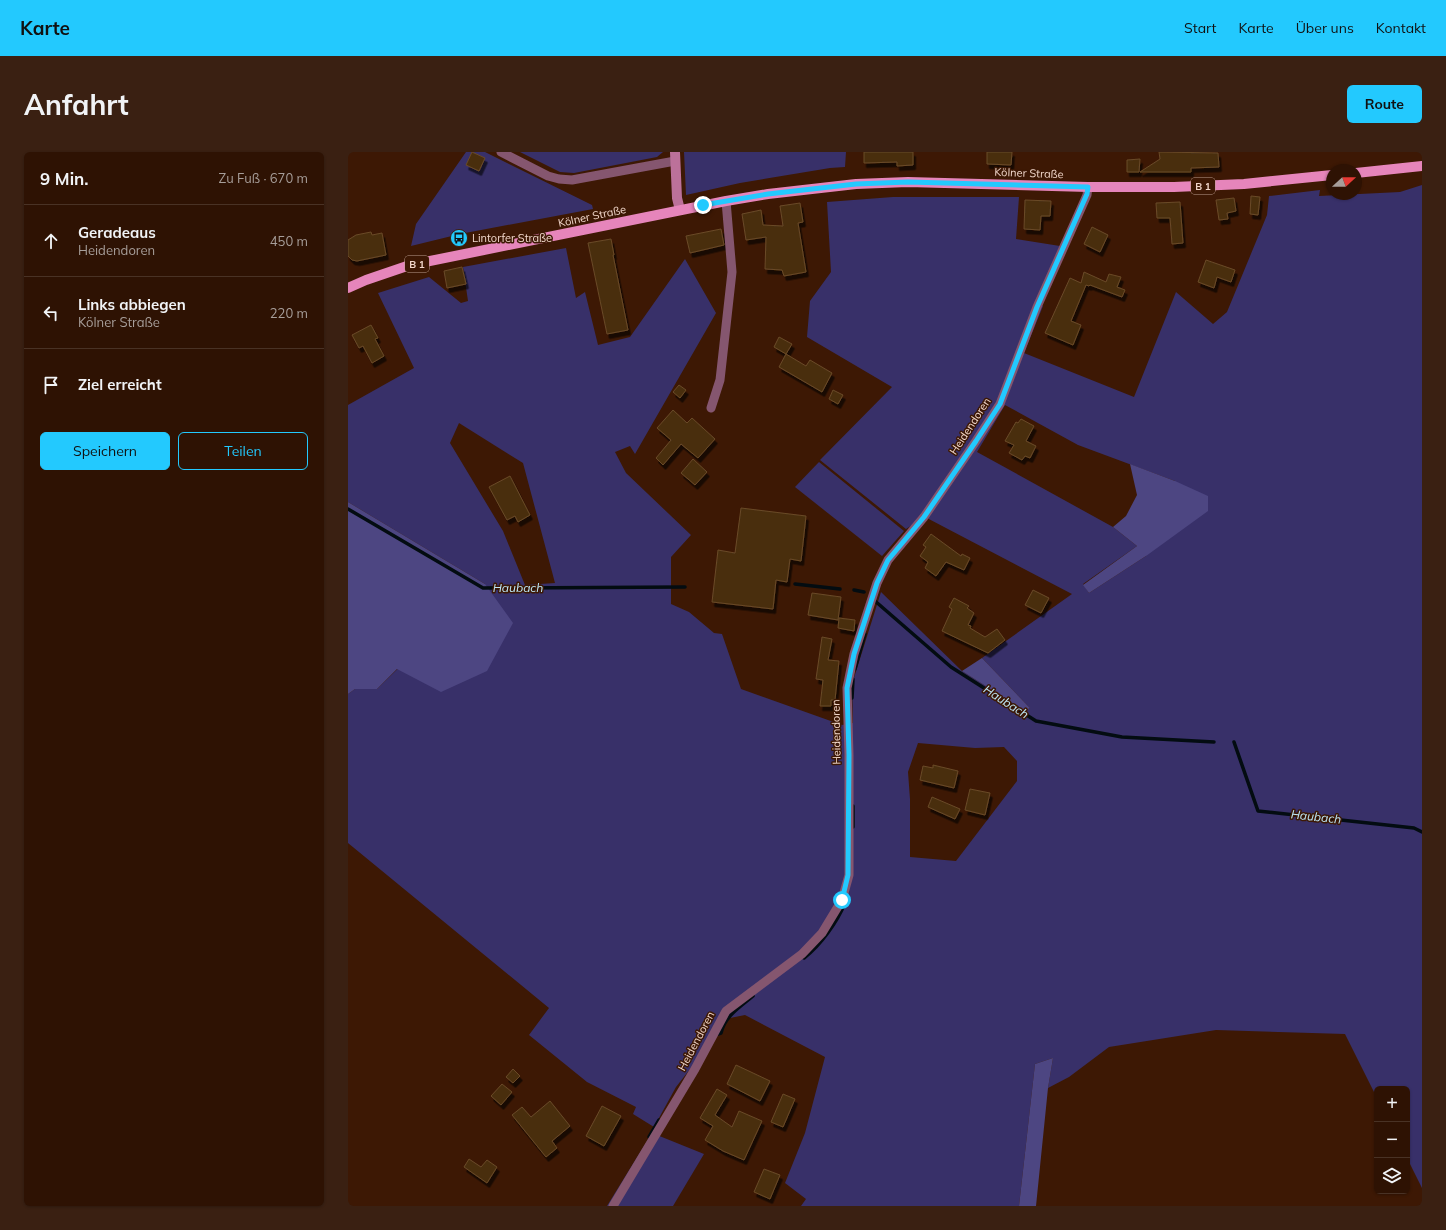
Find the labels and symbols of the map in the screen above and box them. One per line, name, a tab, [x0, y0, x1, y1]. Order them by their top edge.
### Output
north arrow	[1326, 164, 1362, 200]
street label: Kölner Straße	[994, 165, 1064, 181]
road number: B 1	[1191, 178, 1215, 194]
route end	[694, 196, 712, 214]
street label: Kölner Straße	[557, 202, 627, 230]
bus stop icon: Lintorfer Straße	[449, 228, 469, 248]
place label: Lintorfer Straße	[472, 231, 552, 245]
road number: B 1	[405, 256, 429, 272]
street label: Heidendoren	[946, 395, 994, 457]
water label: Haubach	[493, 580, 543, 595]
water label: Haubach	[981, 681, 1032, 722]
street label: Heidendoren	[828, 699, 844, 765]
water label: Haubach	[1290, 806, 1342, 827]
route start	[833, 891, 851, 909]
street label: Heidendoren	[674, 1009, 718, 1073]

